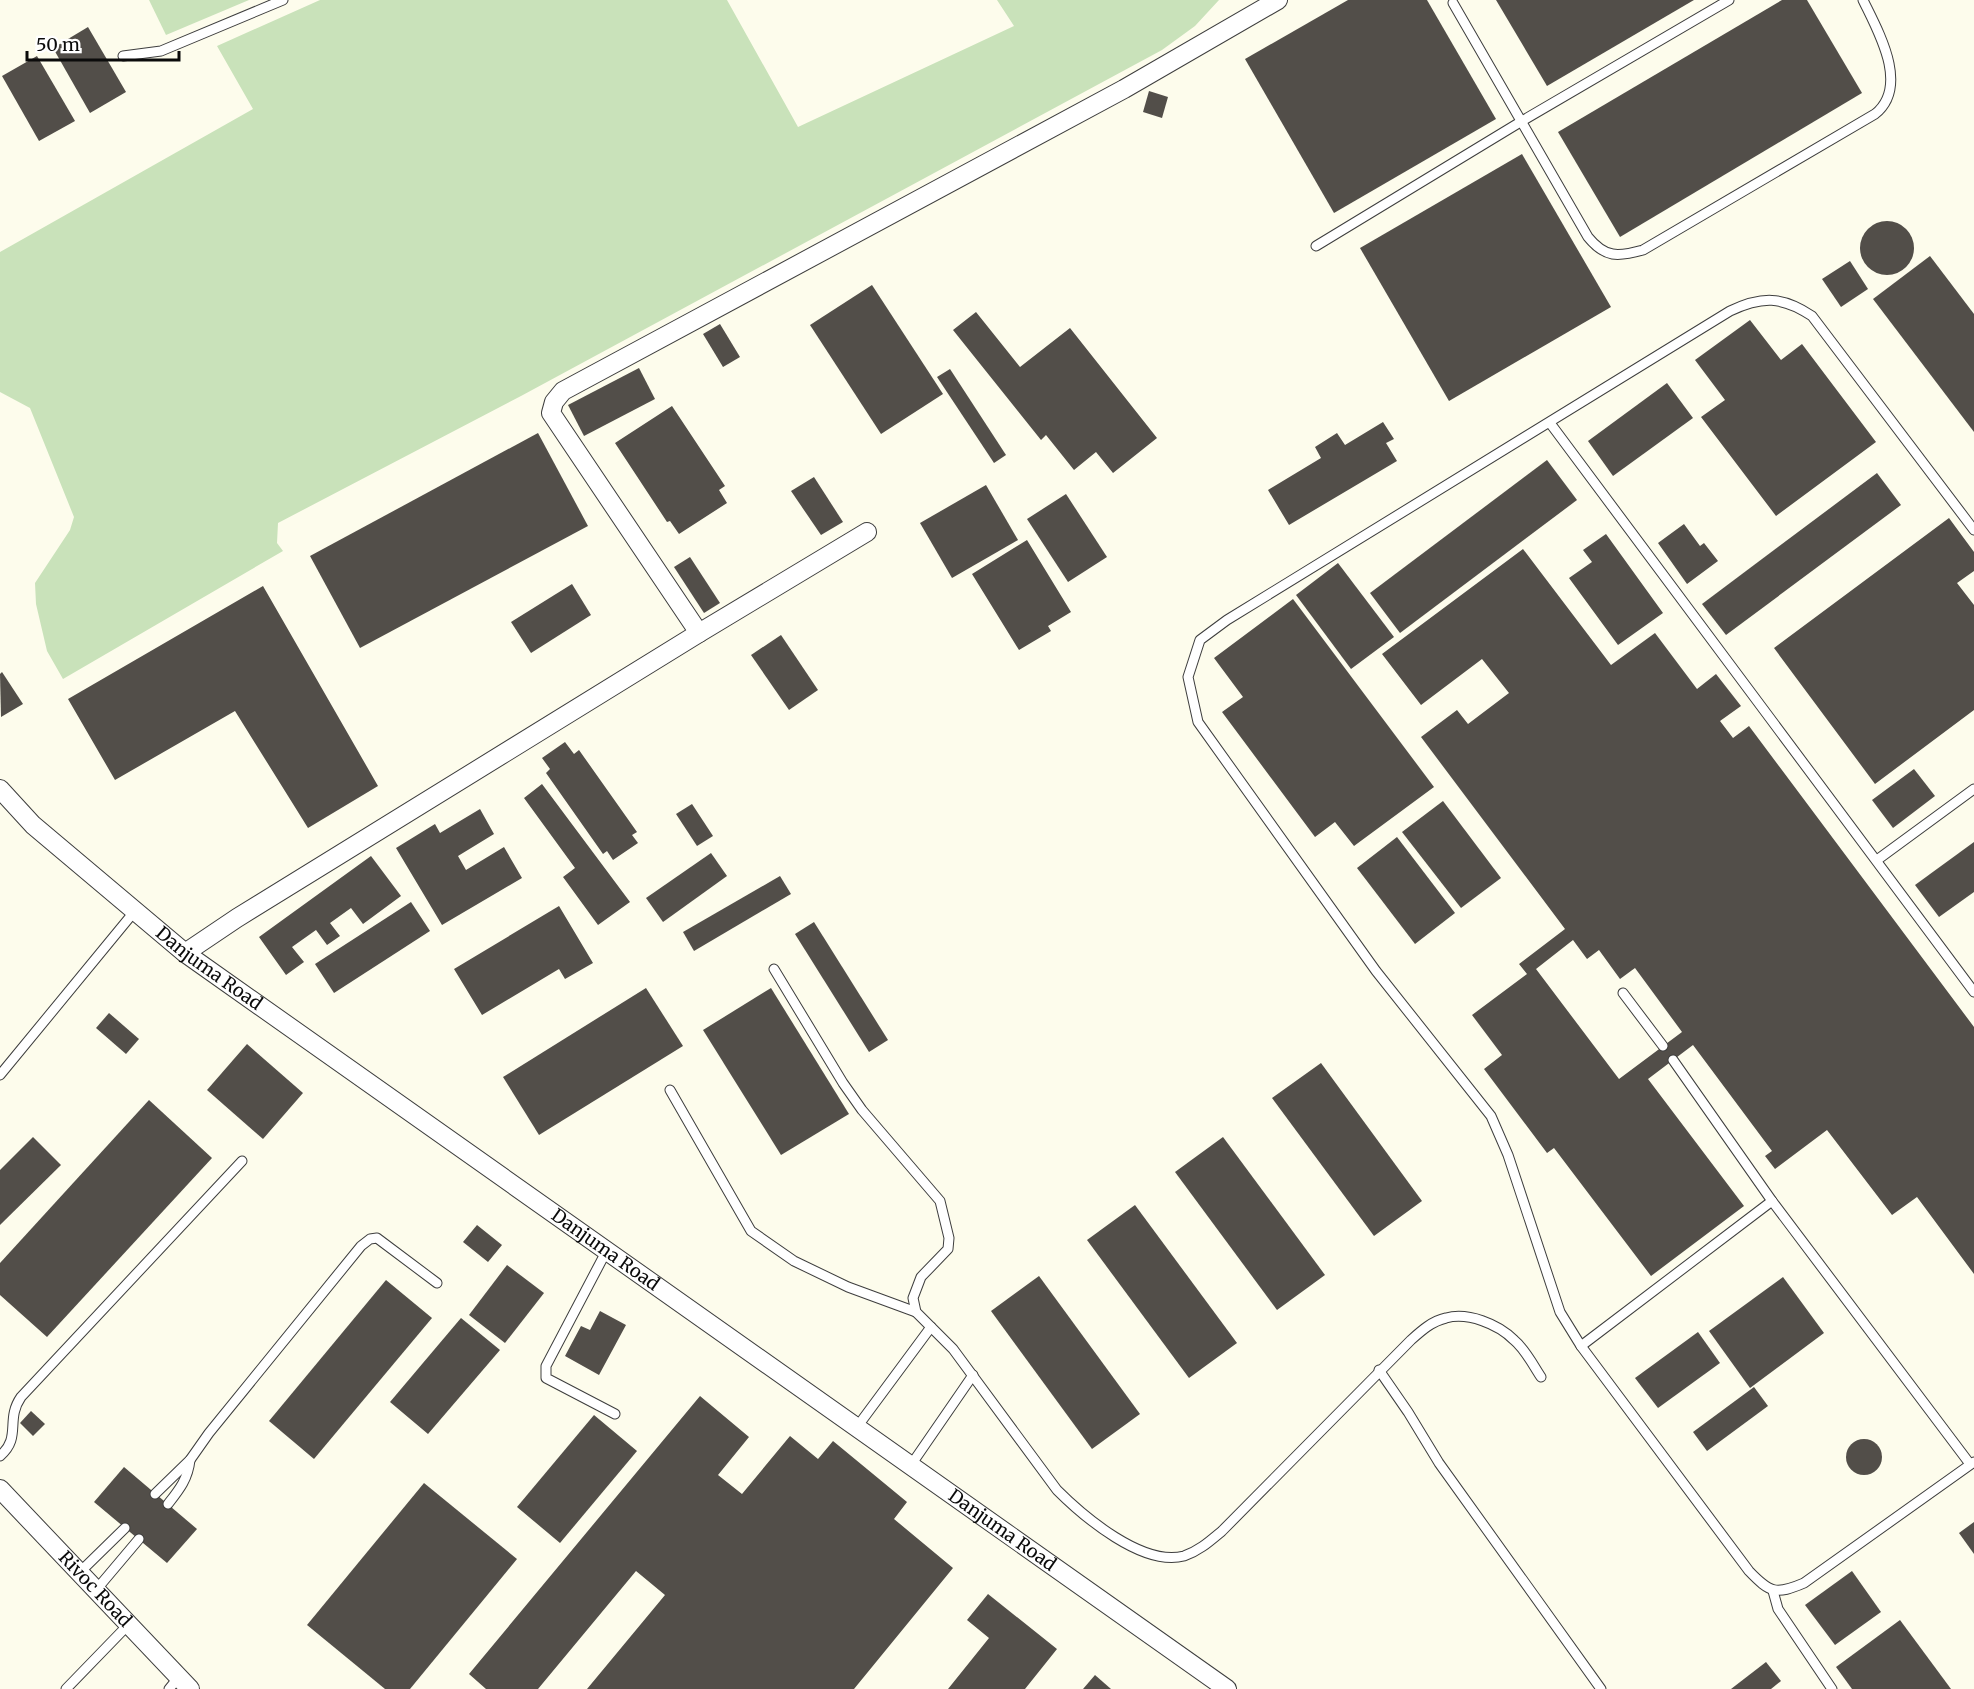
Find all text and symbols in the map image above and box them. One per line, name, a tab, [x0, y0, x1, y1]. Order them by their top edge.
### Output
scale bar	[27, 24, 178, 62]
text: 50 m	[36, 33, 80, 56]
street label: Danjuma Road	[151, 921, 267, 1015]
street label: Danjuma Road	[547, 1203, 664, 1295]
street label: Danjuma Road	[944, 1484, 1061, 1576]
street label: Rivoc Road	[54, 1546, 137, 1632]

